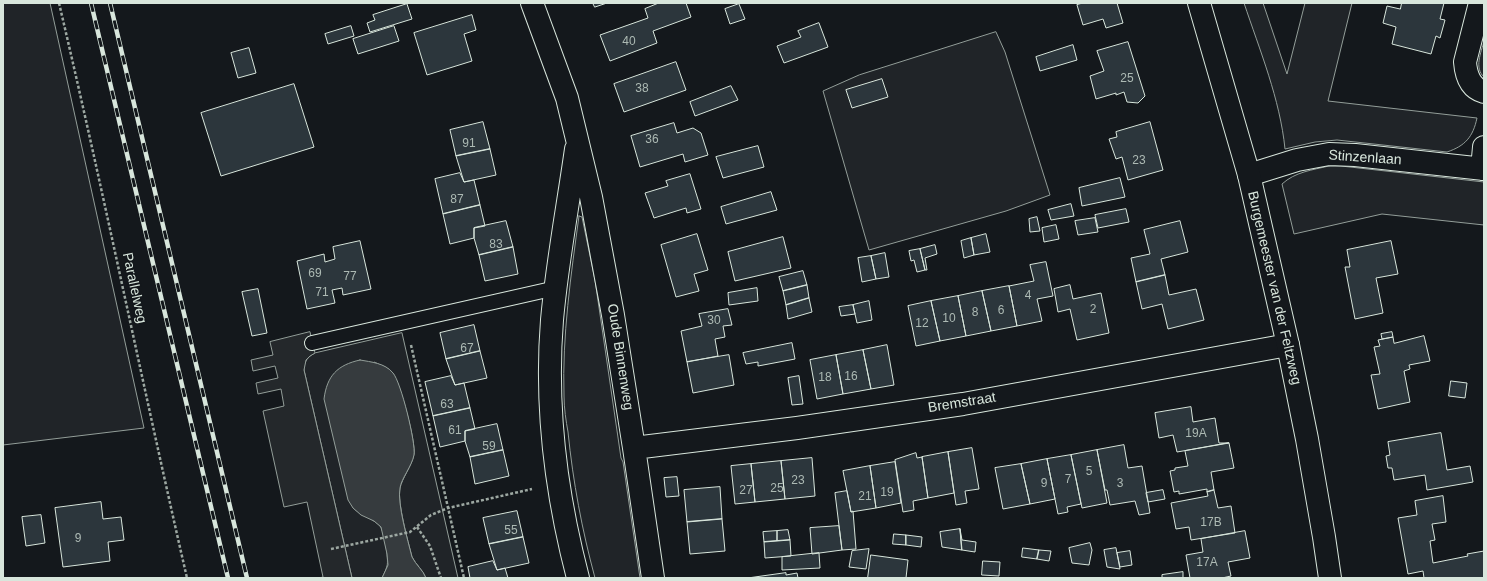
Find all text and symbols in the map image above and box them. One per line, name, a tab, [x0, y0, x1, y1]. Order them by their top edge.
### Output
house number: 40	[622, 35, 636, 49]
house number: 25	[1120, 72, 1134, 86]
house number: 38	[635, 82, 649, 96]
house number: 36	[645, 133, 659, 147]
house number: 91	[462, 137, 476, 151]
street label: Stinzenlaan	[1328, 147, 1402, 169]
house number: 23	[1132, 154, 1146, 168]
street label: Burgemeester van der Feltzweg	[1243, 189, 1305, 387]
house number: 87	[450, 193, 464, 207]
house number: 83	[489, 238, 503, 252]
street label: Parallelweg	[118, 251, 150, 325]
house number: 69	[308, 267, 322, 281]
house number: 77	[343, 270, 357, 284]
house number: 71	[315, 286, 329, 300]
house number: 4	[1025, 289, 1031, 303]
street label: Oude Binnenweg	[603, 303, 637, 411]
house number: 2	[1090, 303, 1096, 317]
house number: 6	[998, 304, 1004, 318]
house number: 8	[972, 306, 978, 320]
house number: 10	[942, 312, 956, 326]
house number: 30	[707, 314, 721, 328]
house number: 12	[915, 317, 929, 331]
house number: 67	[460, 342, 474, 356]
house number: 16	[844, 370, 858, 384]
house number: 18	[818, 371, 832, 385]
street label: Bremstraat	[927, 389, 997, 417]
house number: 63	[440, 398, 454, 412]
house number: 61	[448, 424, 462, 438]
house number: 19A	[1185, 427, 1207, 441]
house number: 59	[482, 440, 496, 454]
house number: 5	[1086, 465, 1092, 479]
house number: 7	[1065, 473, 1071, 487]
house number: 23	[791, 474, 805, 488]
house number: 9	[1041, 477, 1047, 491]
house number: 3	[1117, 477, 1123, 491]
house number: 25	[770, 482, 784, 496]
house number: 27	[739, 484, 753, 498]
house number: 19	[880, 486, 894, 500]
house number: 21	[858, 490, 872, 504]
house number: 17B	[1200, 516, 1222, 530]
house number: 55	[504, 524, 518, 538]
house number: 9	[75, 532, 81, 546]
house number: 17A	[1196, 556, 1218, 570]

